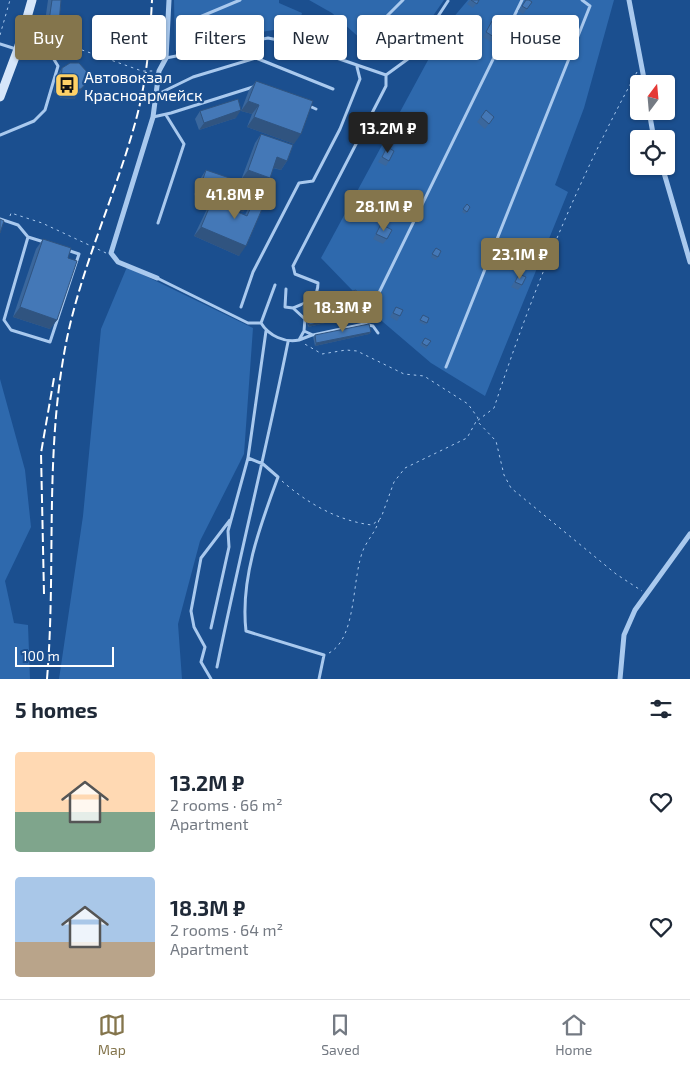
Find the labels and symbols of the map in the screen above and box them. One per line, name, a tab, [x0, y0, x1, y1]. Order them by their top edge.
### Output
place label: Автовокзал Красноармейск	[84, 67, 203, 104]
bus stop icon: Автовокзал Красноармейск	[54, 72, 80, 98]
north arrow	[630, 75, 675, 120]
pin: 13.2M ₽	[342, 112, 434, 154]
pin: 41.8M ₽	[189, 178, 281, 220]
pin: 28.1M ₽	[338, 190, 430, 232]
pin: 23.1M ₽	[474, 238, 566, 280]
pin: 18.3M ₽	[297, 290, 389, 333]
scale bar	[15, 644, 114, 667]

